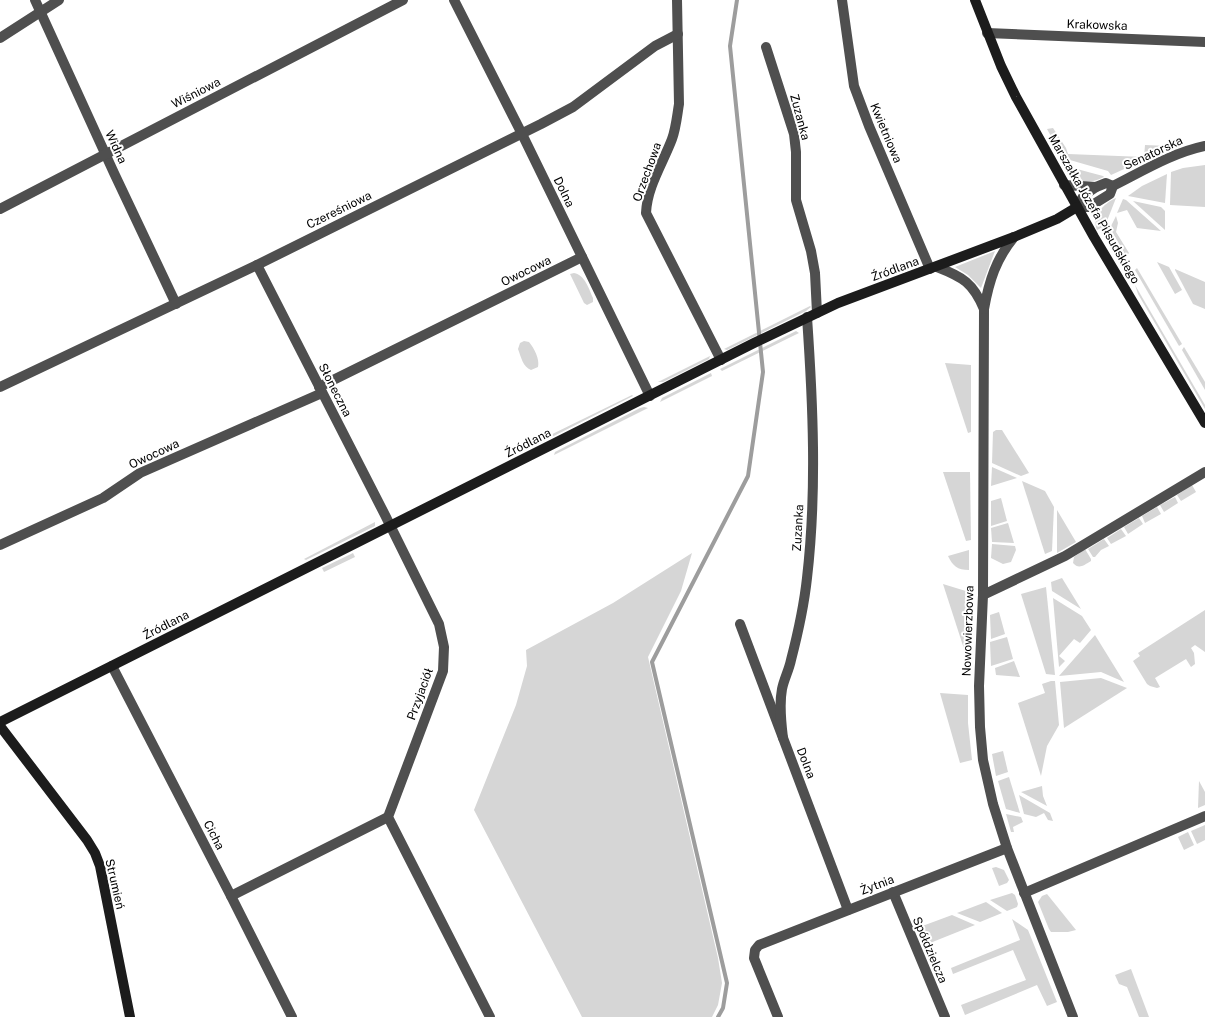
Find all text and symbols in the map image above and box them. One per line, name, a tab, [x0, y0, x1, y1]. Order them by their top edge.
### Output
street label: Krakowska	[1066, 17, 1128, 33]
street label: Wiśniowa	[169, 75, 223, 111]
street label: Zuzanka	[787, 92, 813, 142]
street label: Kwietniowa	[867, 101, 905, 165]
street label: Widna	[102, 128, 130, 166]
street label: Marszałka Józefa Piłsudskiego	[1045, 132, 1143, 286]
street label: Senatorska	[1121, 133, 1185, 173]
street label: Orzechowa	[630, 140, 664, 204]
street label: Dolna	[551, 174, 577, 210]
street label: Czereśniowa	[304, 188, 374, 232]
street label: Owocowa	[499, 253, 553, 289]
street label: Źródlana	[869, 254, 921, 284]
street label: Słoneczna	[316, 361, 354, 419]
street label: Źródlana	[503, 425, 553, 461]
street label: Owocowa	[127, 436, 181, 472]
street label: Zuzanka	[790, 504, 806, 552]
street label: Nowowierzbowa	[959, 585, 977, 677]
street label: Źródlana	[141, 607, 191, 643]
street label: Przyjaciół	[404, 666, 436, 722]
street label: Dolna	[794, 745, 818, 781]
street label: Cicha	[201, 818, 227, 852]
street label: Strumień	[102, 857, 128, 911]
street label: Żytnia	[858, 872, 896, 898]
street label: Spółdzielcza	[910, 915, 950, 985]

